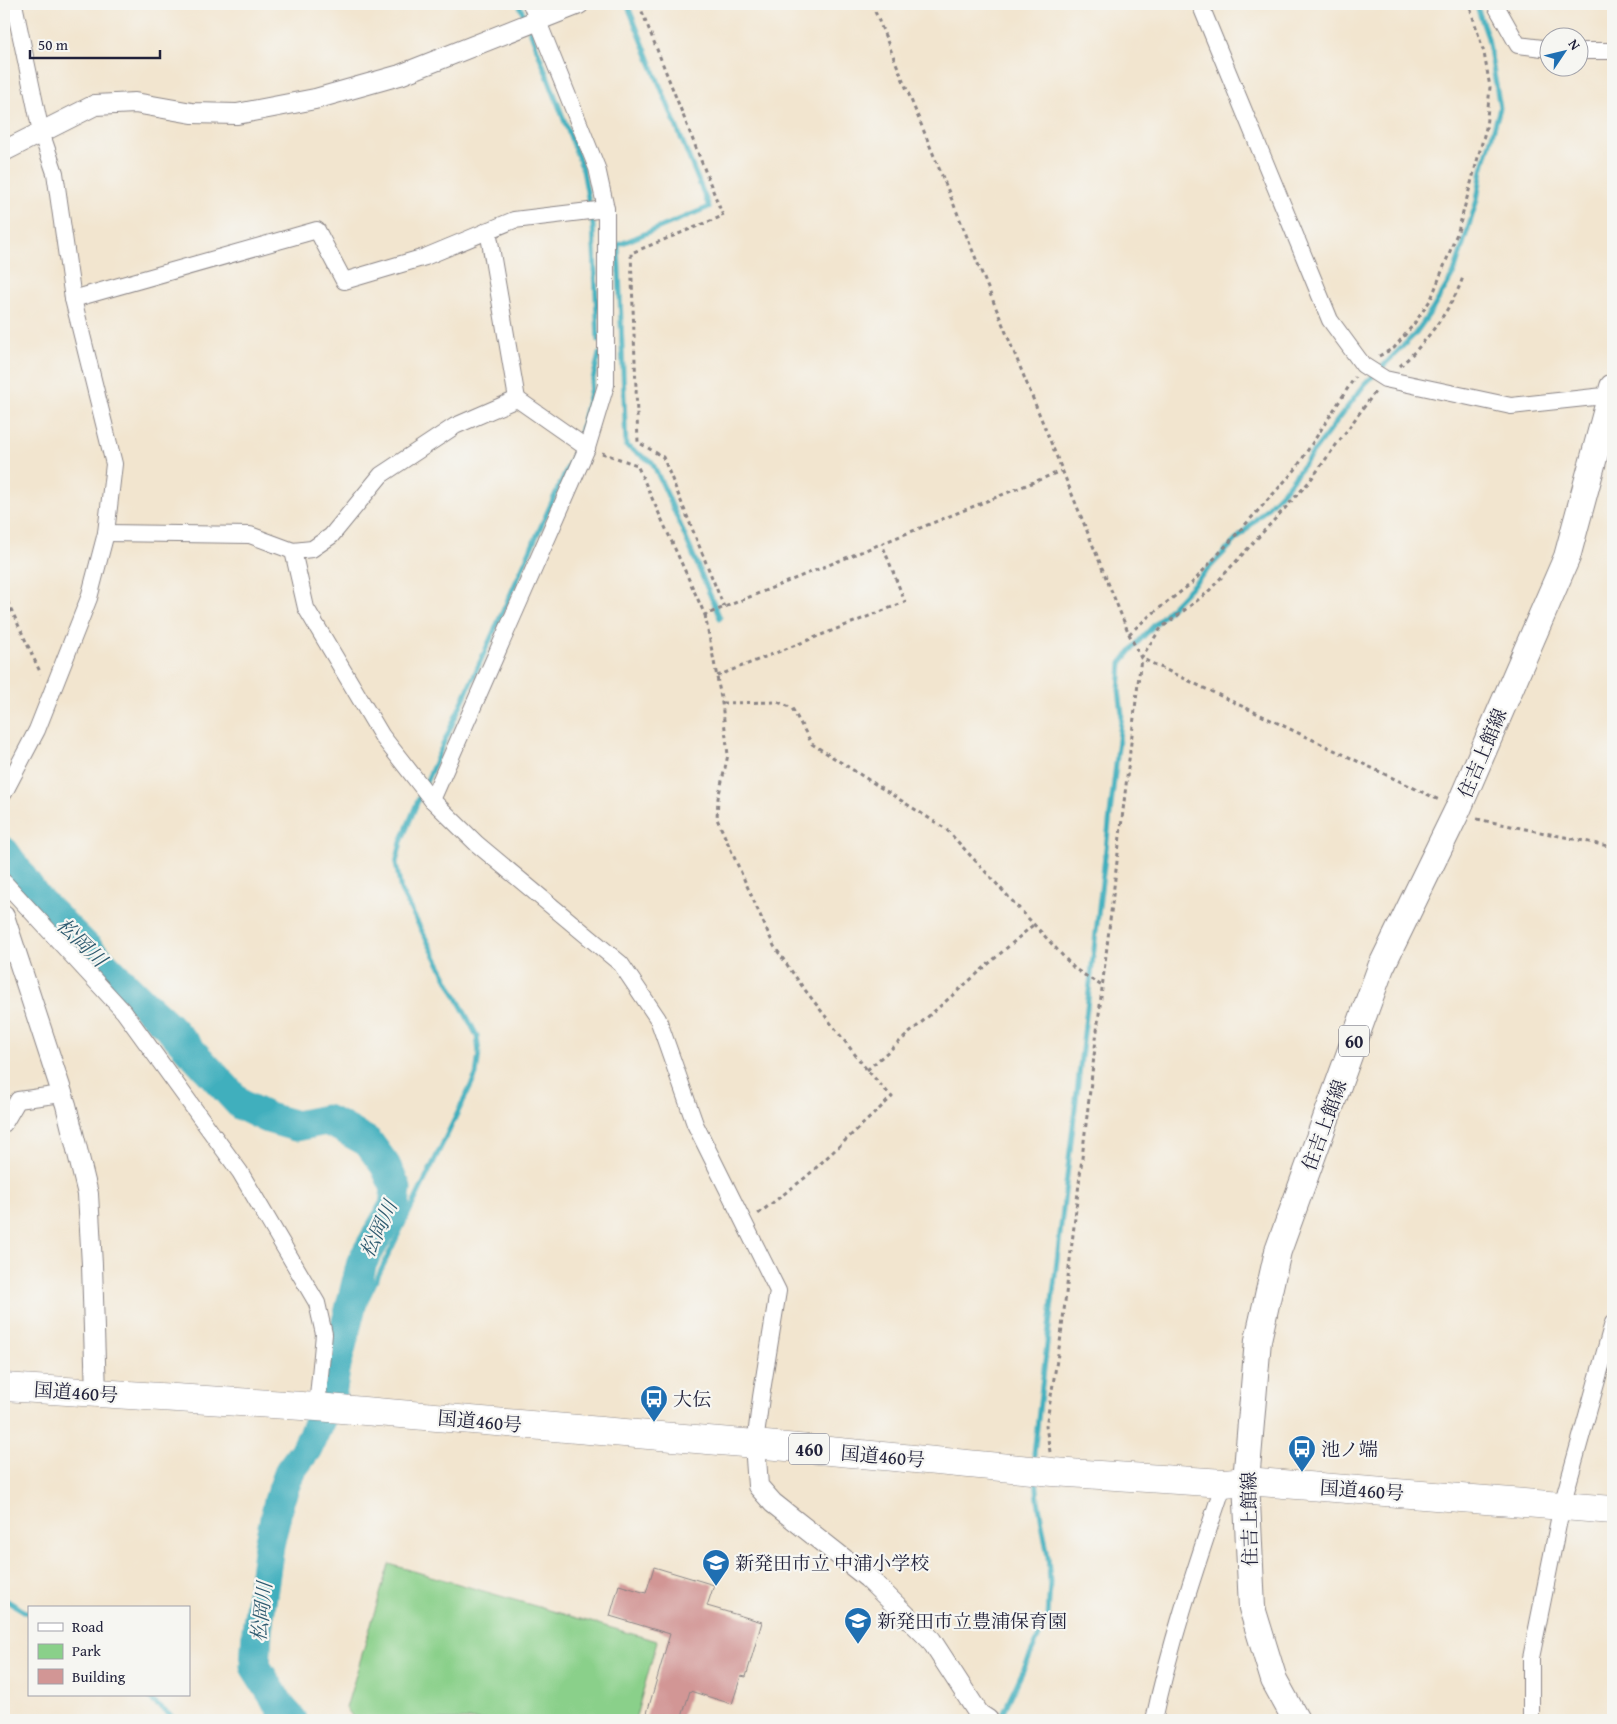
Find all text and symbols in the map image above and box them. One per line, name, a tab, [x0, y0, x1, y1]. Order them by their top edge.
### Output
scale bar	[30, 28, 160, 60]
north arrow	[1540, 28, 1590, 78]
text: 50 m	[38, 34, 69, 55]
text: N	[1564, 35, 1586, 55]
street label: 住吉上館線	[1451, 704, 1513, 802]
water label: 松岡川	[50, 911, 115, 975]
road number: 60	[1339, 1026, 1369, 1056]
street label: 住吉上館線	[1295, 1076, 1353, 1174]
water label: 松岡川	[352, 1194, 405, 1262]
street label: 国道460号	[33, 1375, 119, 1409]
bus stop icon: 大伝	[639, 1384, 669, 1423]
place label: 大伝	[673, 1385, 711, 1413]
street label: 国道460号	[437, 1403, 523, 1439]
road number: 460	[789, 1434, 829, 1465]
bus stop icon: 池ノ端	[1287, 1434, 1317, 1473]
place label: 池ノ端	[1321, 1435, 1378, 1463]
street label: 国道460号	[840, 1438, 926, 1474]
street label: 住吉上館線	[1234, 1471, 1264, 1567]
street label: 国道460号	[1319, 1473, 1405, 1507]
school or university icon: 新発田市立 中浦小学校	[701, 1548, 731, 1587]
place label: 新発田市立 中浦小学校	[735, 1549, 929, 1577]
water label: 松岡川	[243, 1579, 279, 1643]
legend	[28, 1606, 190, 1696]
school or university icon: 新発田市立豊浦保育園	[843, 1606, 873, 1645]
place label: 新発田市立豊浦保育園	[877, 1607, 1067, 1635]
text: Road	[72, 1616, 103, 1637]
text: Park	[72, 1640, 101, 1661]
text: Building	[72, 1666, 126, 1687]

